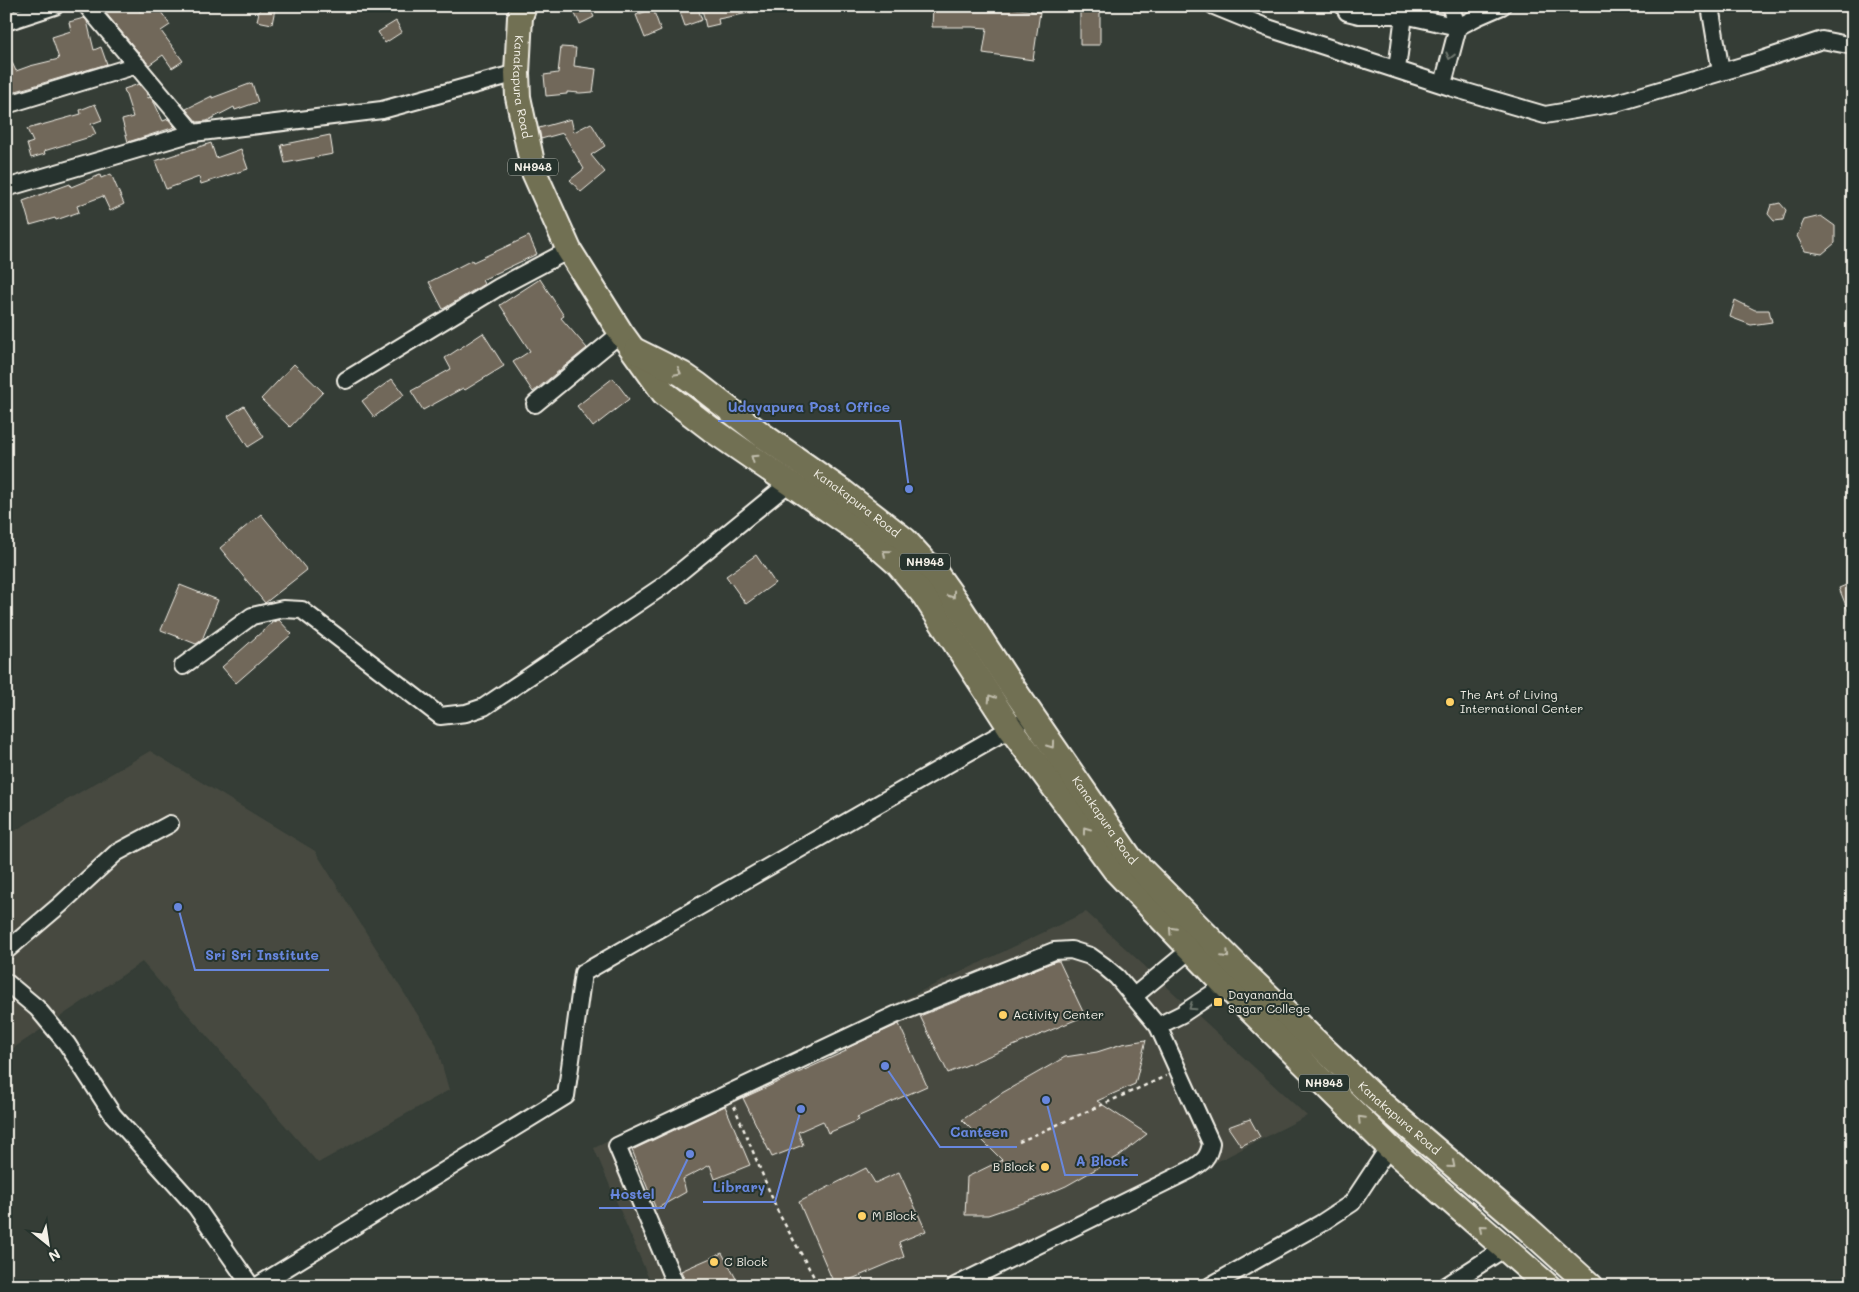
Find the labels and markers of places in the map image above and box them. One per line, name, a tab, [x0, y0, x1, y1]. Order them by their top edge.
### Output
callout: Udayapura Post Office	[718, 392, 900, 421]
place label: The Art of Living International Center	[1460, 686, 1583, 716]
marker: The Art of Living International Center	[1444, 696, 1456, 708]
callout: Sri Sri Institute	[195, 941, 329, 970]
place label: Dayananda Sagar College	[1228, 986, 1310, 1016]
marker: Dayananda Sagar College	[1212, 996, 1224, 1008]
place label: Activity Center	[1013, 1006, 1104, 1022]
marker: Activity Center	[997, 1009, 1009, 1021]
callout: Canteen	[940, 1118, 1017, 1147]
callout: A Block	[1065, 1146, 1138, 1175]
place label: B Block	[993, 1158, 1035, 1174]
marker: B Block	[1039, 1161, 1051, 1173]
callout: Library	[703, 1173, 775, 1202]
callout: Hostel	[599, 1179, 664, 1208]
place label: M Block	[872, 1207, 916, 1223]
marker: M Block	[856, 1210, 868, 1222]
place label: C Block	[724, 1253, 767, 1269]
marker: C Block	[708, 1256, 720, 1268]

